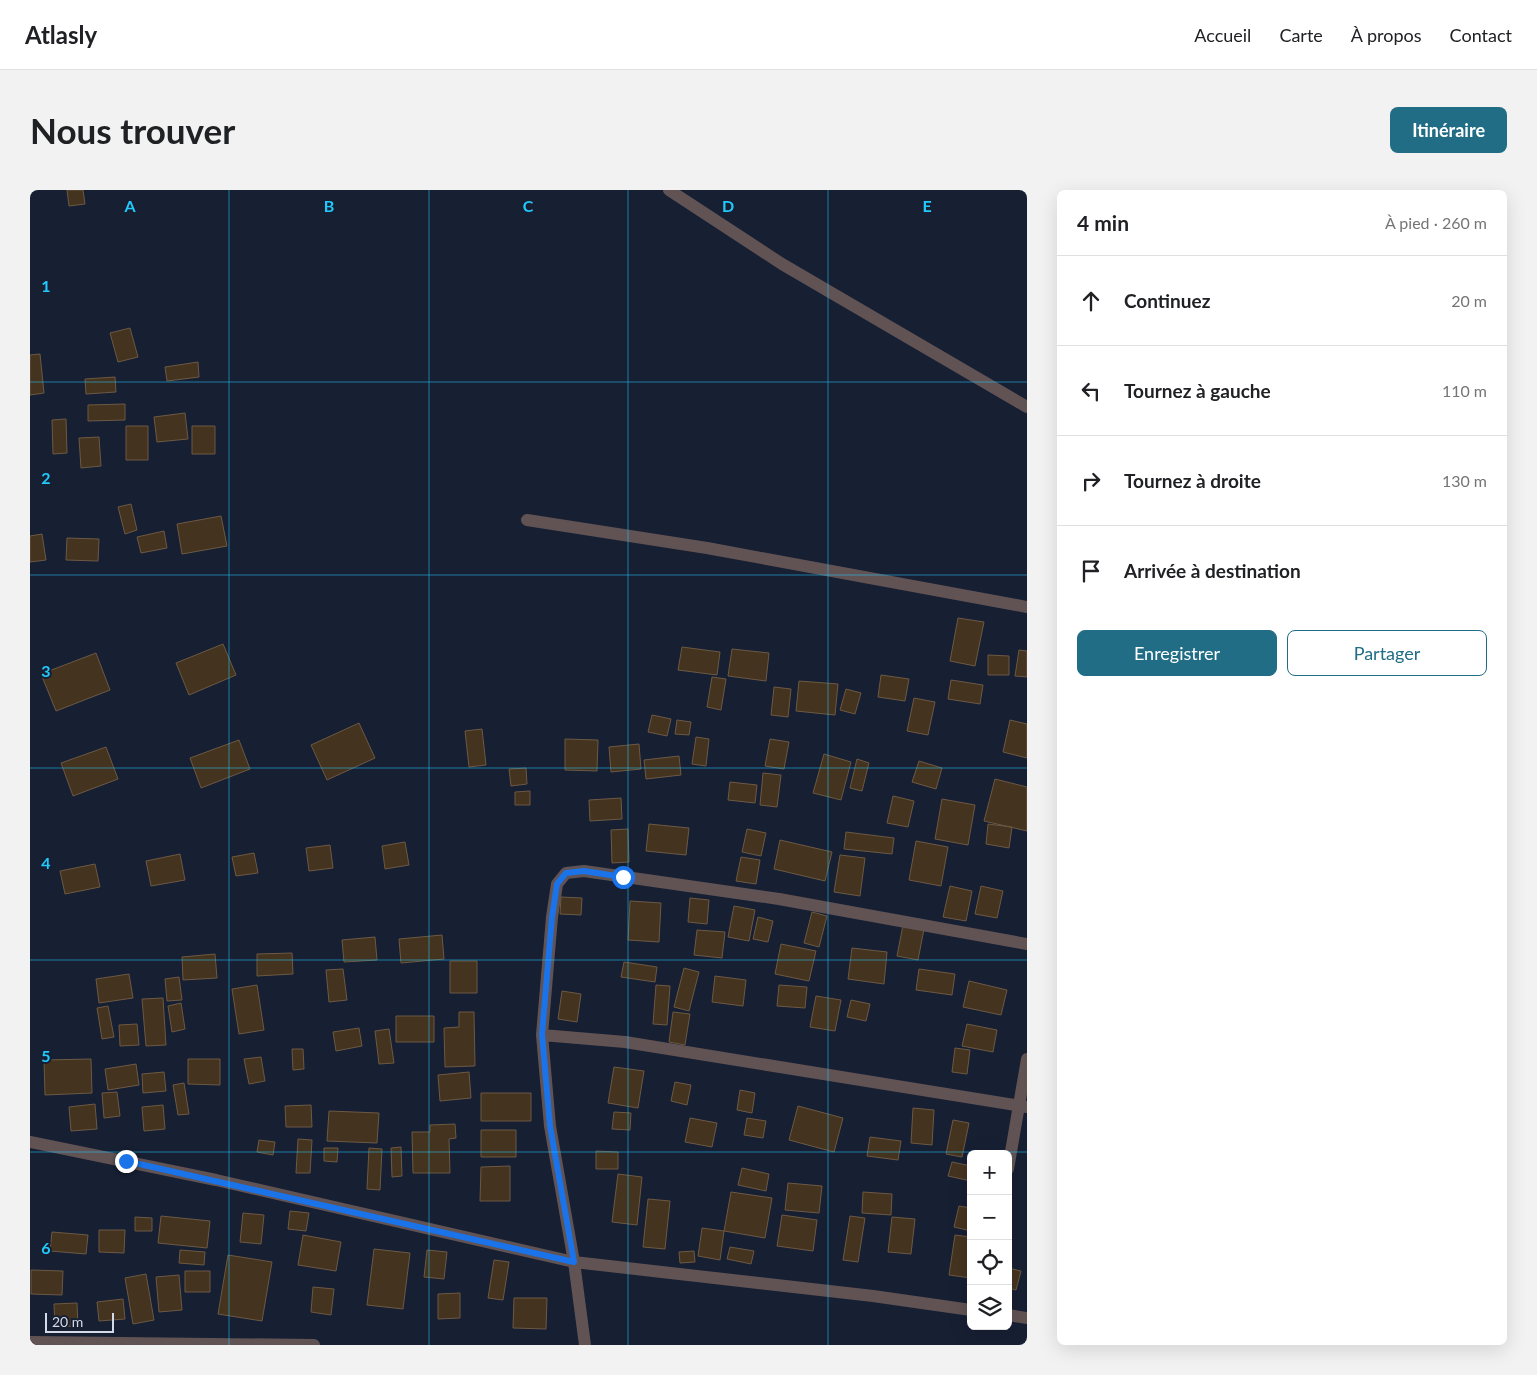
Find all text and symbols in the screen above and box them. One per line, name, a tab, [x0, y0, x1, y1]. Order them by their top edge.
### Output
text: Atlasly	[25, 20, 97, 49]
text: Accueil	[1194, 24, 1251, 46]
text: Carte	[1279, 24, 1323, 46]
text: À propos	[1351, 24, 1422, 46]
text: Contact	[1450, 24, 1512, 46]
button: Itinéraire	[1390, 107, 1507, 153]
text: Nous trouver	[30, 109, 235, 151]
text: A	[123, 196, 136, 215]
text: B	[324, 196, 334, 215]
text: C	[523, 196, 534, 215]
text: D	[722, 196, 734, 215]
text: E	[922, 196, 932, 215]
text: 4 min	[1077, 210, 1129, 235]
text: À pied · 260 m	[1385, 213, 1487, 232]
text: 1	[41, 276, 51, 295]
icon: ahead	[1077, 287, 1105, 315]
text: Continuez	[1124, 289, 1210, 312]
text: 20 m	[1451, 291, 1487, 310]
icon: left	[1077, 377, 1105, 405]
text: Tournez à gauche	[1124, 379, 1271, 402]
text: 110 m	[1442, 381, 1487, 400]
icon: right	[1077, 467, 1105, 495]
text: 2	[41, 468, 51, 487]
text: Tournez à droite	[1124, 469, 1261, 492]
text: 130 m	[1442, 471, 1487, 490]
icon: arrive	[1077, 557, 1105, 585]
text: Arrivée à destination	[1124, 559, 1301, 582]
button: Enregistrer	[1077, 630, 1277, 676]
button: Partager	[1287, 630, 1487, 676]
text: 3	[41, 661, 51, 680]
text: 4	[41, 853, 51, 872]
route start	[612, 866, 635, 889]
text: 5	[41, 1046, 51, 1065]
route end	[115, 1150, 138, 1173]
map controls	[967, 1150, 1012, 1330]
button: +	[967, 1150, 1012, 1195]
button: −	[967, 1195, 1012, 1240]
text: 6	[41, 1238, 51, 1257]
button: locate	[967, 1240, 1012, 1285]
button: layers	[967, 1285, 1012, 1330]
scale bar	[45, 1310, 114, 1333]
text: 20 m	[52, 1313, 83, 1330]

